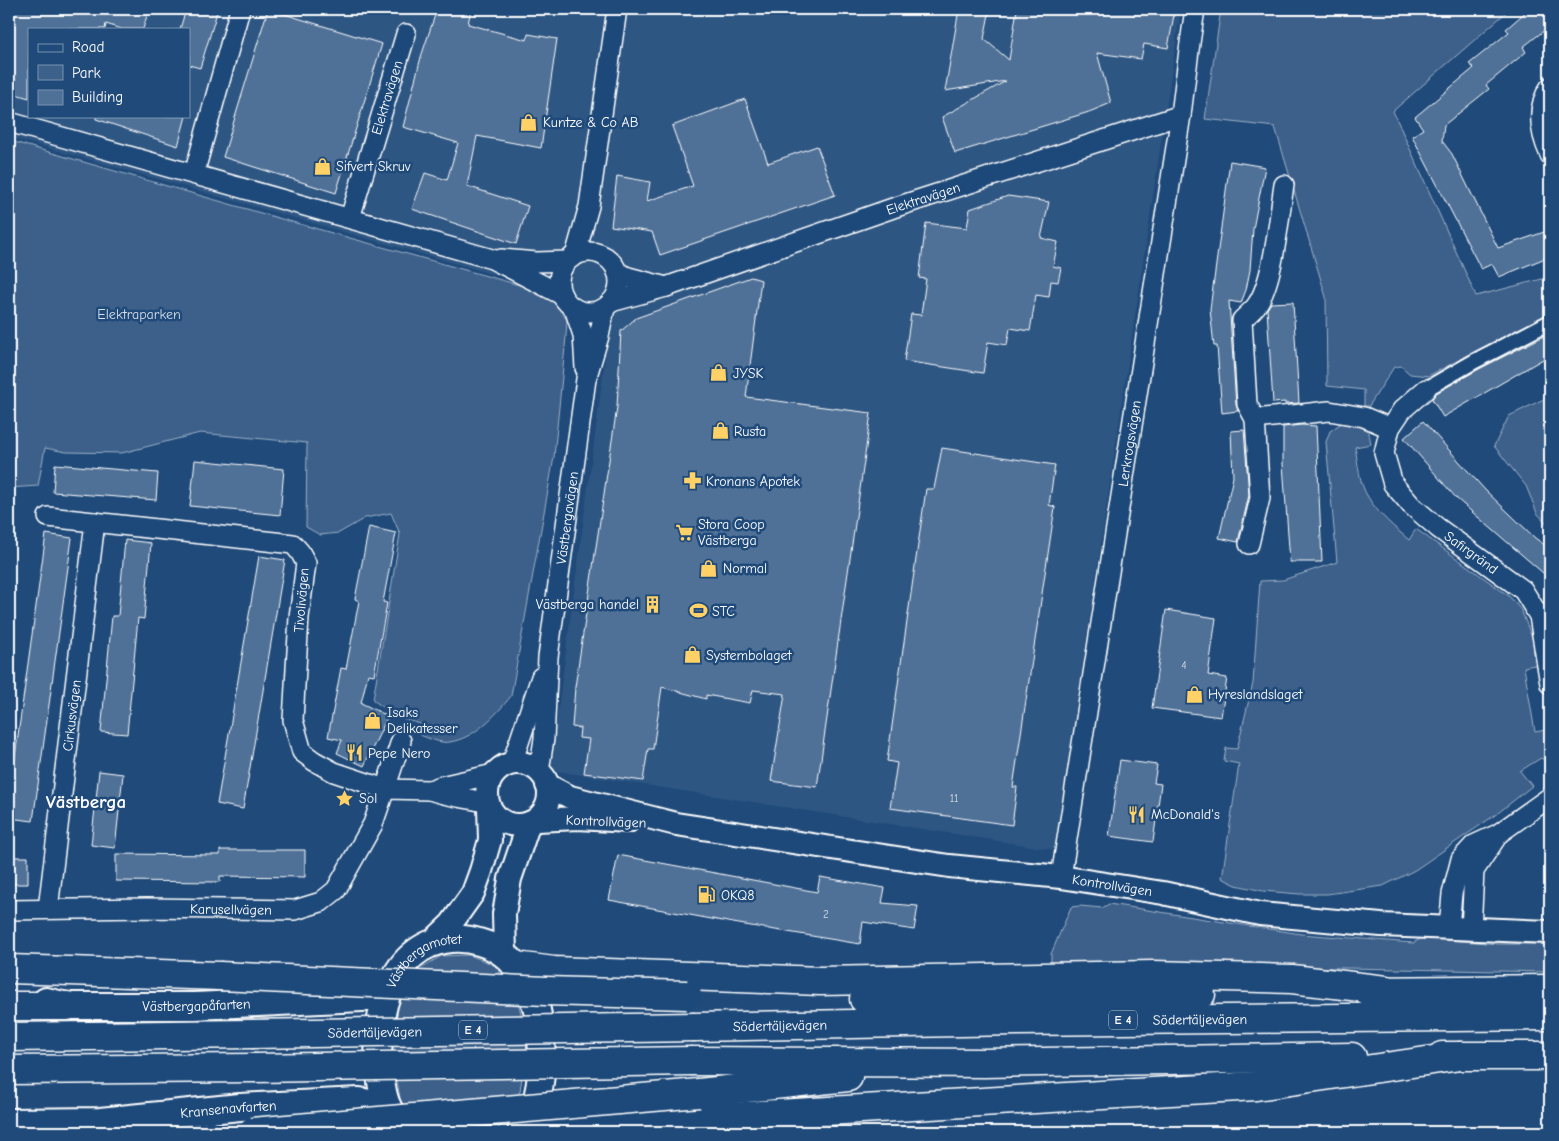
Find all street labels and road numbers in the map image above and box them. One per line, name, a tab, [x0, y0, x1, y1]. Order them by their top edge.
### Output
street label: Elektravägen	[368, 58, 406, 137]
street label: Elektravägen	[884, 179, 962, 219]
street label: Lerkrogsvägen	[1115, 399, 1145, 488]
street label: Västbergavägen	[553, 470, 582, 565]
street label: Safirgränd	[1441, 528, 1501, 578]
street label: Tivolivägen	[290, 567, 313, 633]
street label: Cirkusvägen	[59, 679, 85, 752]
street label: Kontrollvägen	[565, 812, 647, 831]
street label: Kontrollvägen	[1071, 871, 1153, 900]
street label: Karusellvägen	[190, 901, 272, 919]
street label: Västbergamotet	[383, 931, 463, 991]
street label: Västbergapåfarten	[142, 995, 251, 1015]
road number: E 4	[1109, 1010, 1137, 1030]
street label: Södertäljevägen	[1153, 1011, 1247, 1029]
street label: Södertäljevägen	[733, 1017, 827, 1035]
road number: E 4	[459, 1020, 487, 1040]
street label: Södertäljevägen	[328, 1023, 422, 1042]
street label: Kransenavfarten	[179, 1097, 277, 1122]

